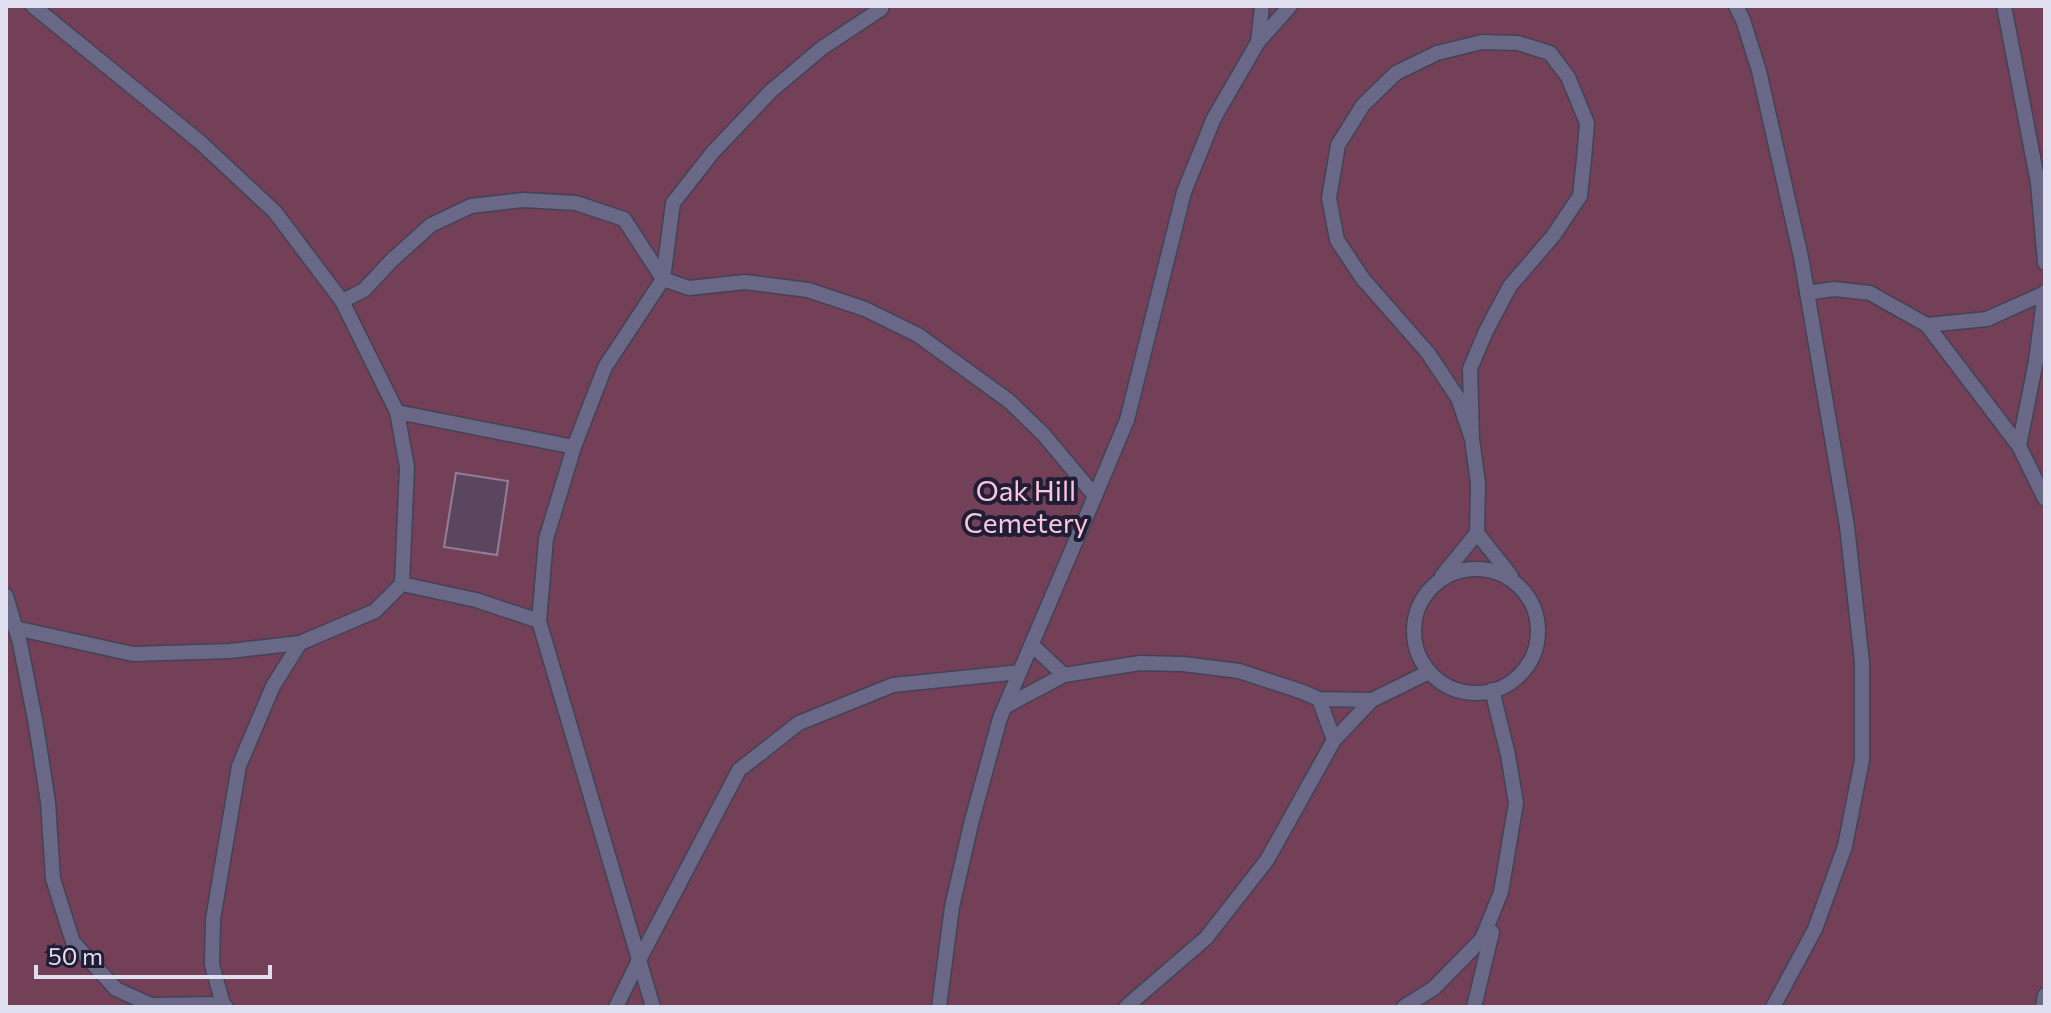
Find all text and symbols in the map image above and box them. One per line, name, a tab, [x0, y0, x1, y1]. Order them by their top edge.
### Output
park label: Oak Hill Cemetery	[964, 473, 1088, 539]
scale bar	[36, 929, 270, 979]
text: 50 m	[48, 941, 103, 970]

